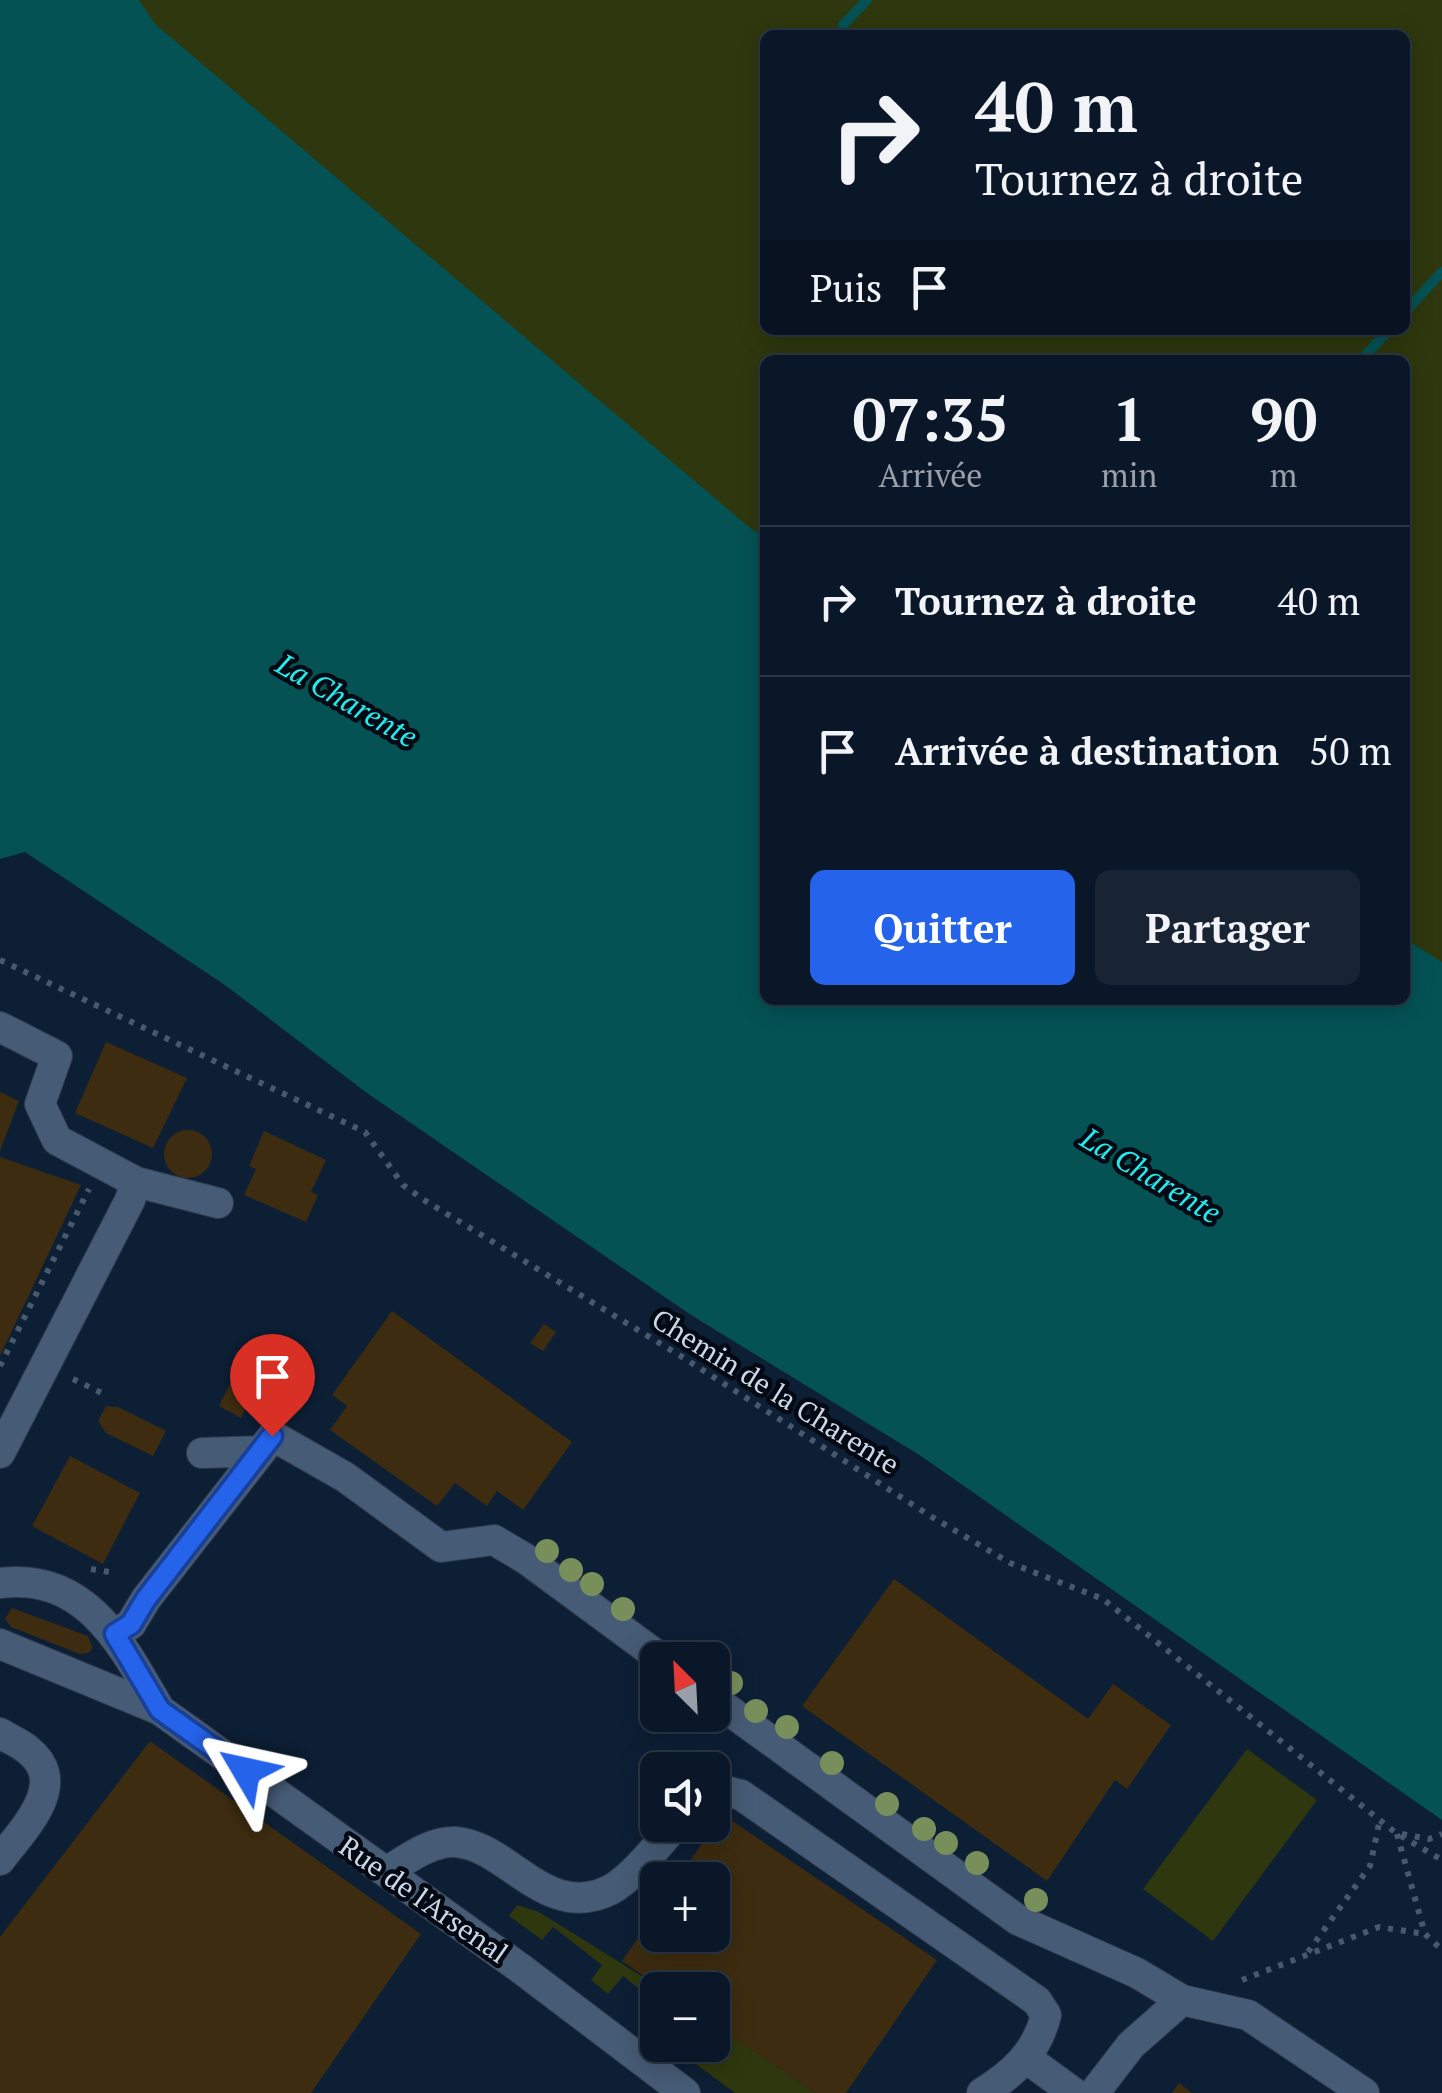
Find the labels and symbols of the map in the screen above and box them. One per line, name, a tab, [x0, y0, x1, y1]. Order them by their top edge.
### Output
water label: La Charente	[268, 643, 425, 757]
water label: La Charente	[1073, 1117, 1229, 1233]
street label: Chemin de la Charente	[645, 1300, 907, 1482]
pin	[230, 1334, 315, 1437]
north arrow	[640, 1642, 730, 1732]
position arrow	[194, 1719, 298, 1823]
street label: Rue de l'Arsenal	[332, 1827, 516, 1971]

